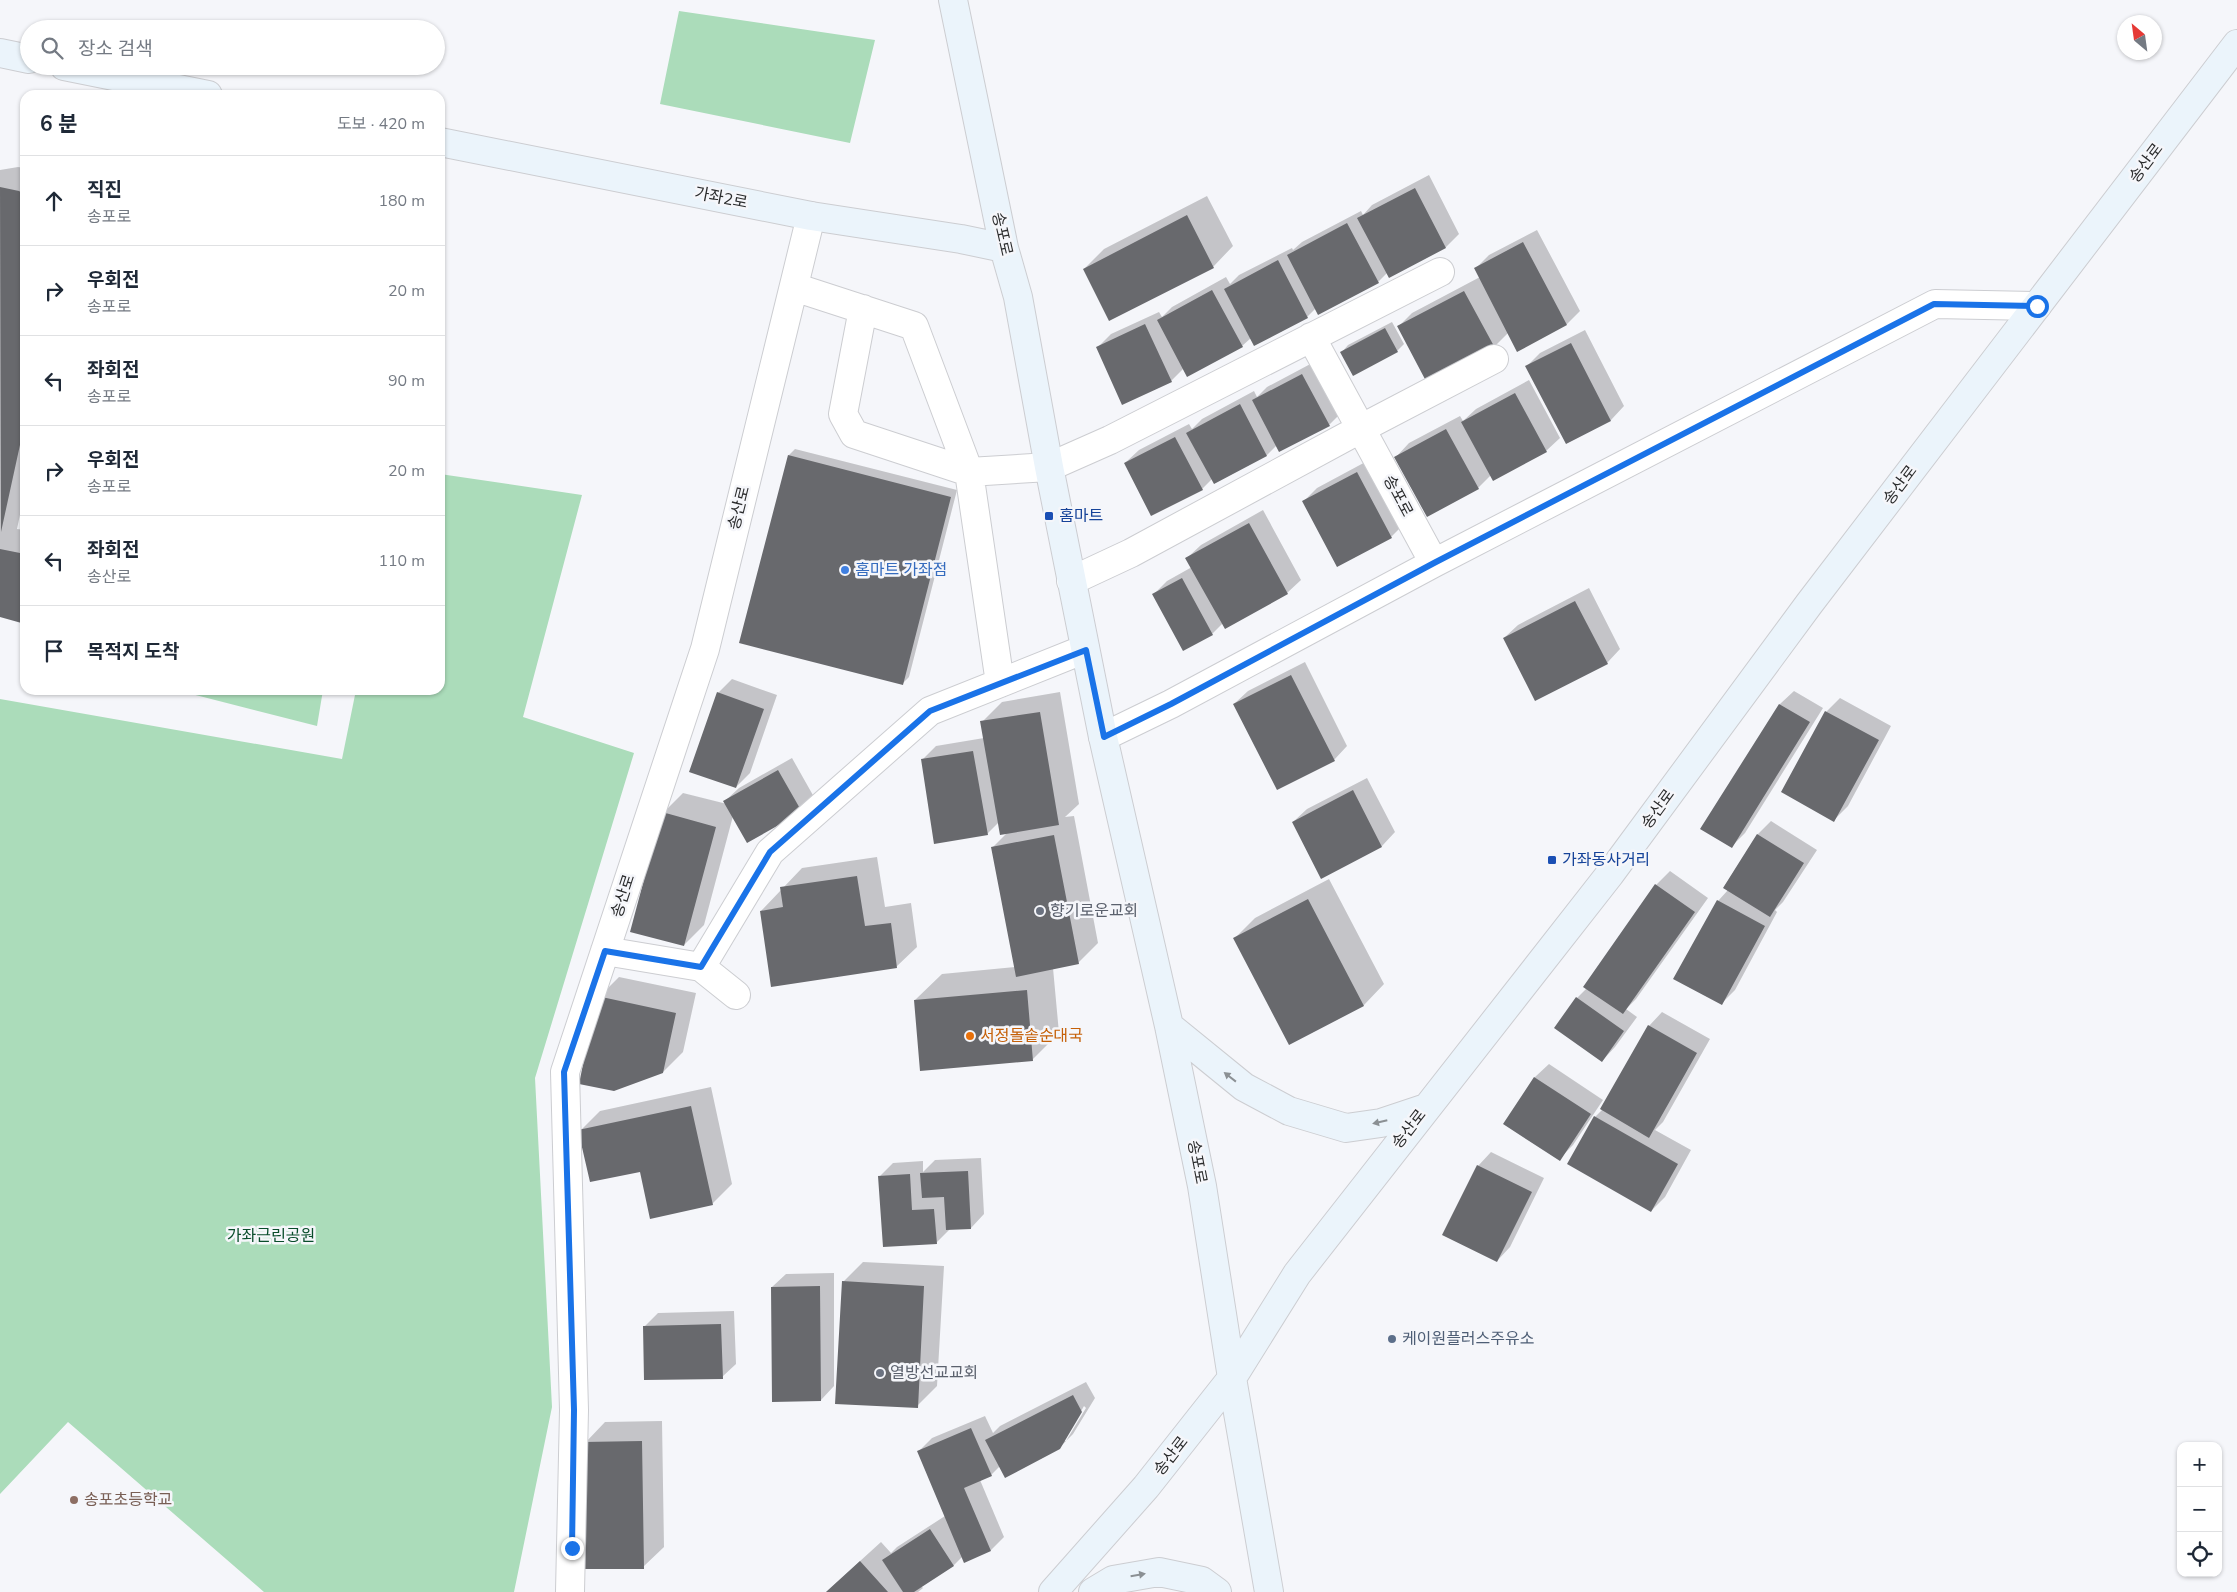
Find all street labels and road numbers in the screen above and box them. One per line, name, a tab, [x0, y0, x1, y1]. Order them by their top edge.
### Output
street label: 송산로	[2124, 139, 2168, 187]
street label: 가좌2로	[693, 182, 750, 214]
street label: 송포로	[986, 210, 1018, 258]
street label: 송산로	[1878, 461, 1922, 509]
street label: 송포로	[1378, 471, 1418, 521]
street label: 송산로	[723, 484, 755, 532]
street label: 송산로	[1636, 784, 1680, 833]
street label: 송산로	[606, 871, 640, 920]
street label: 송산로	[1387, 1105, 1431, 1153]
street label: 송포로	[1182, 1138, 1212, 1186]
street label: 송산로	[1149, 1432, 1193, 1480]

